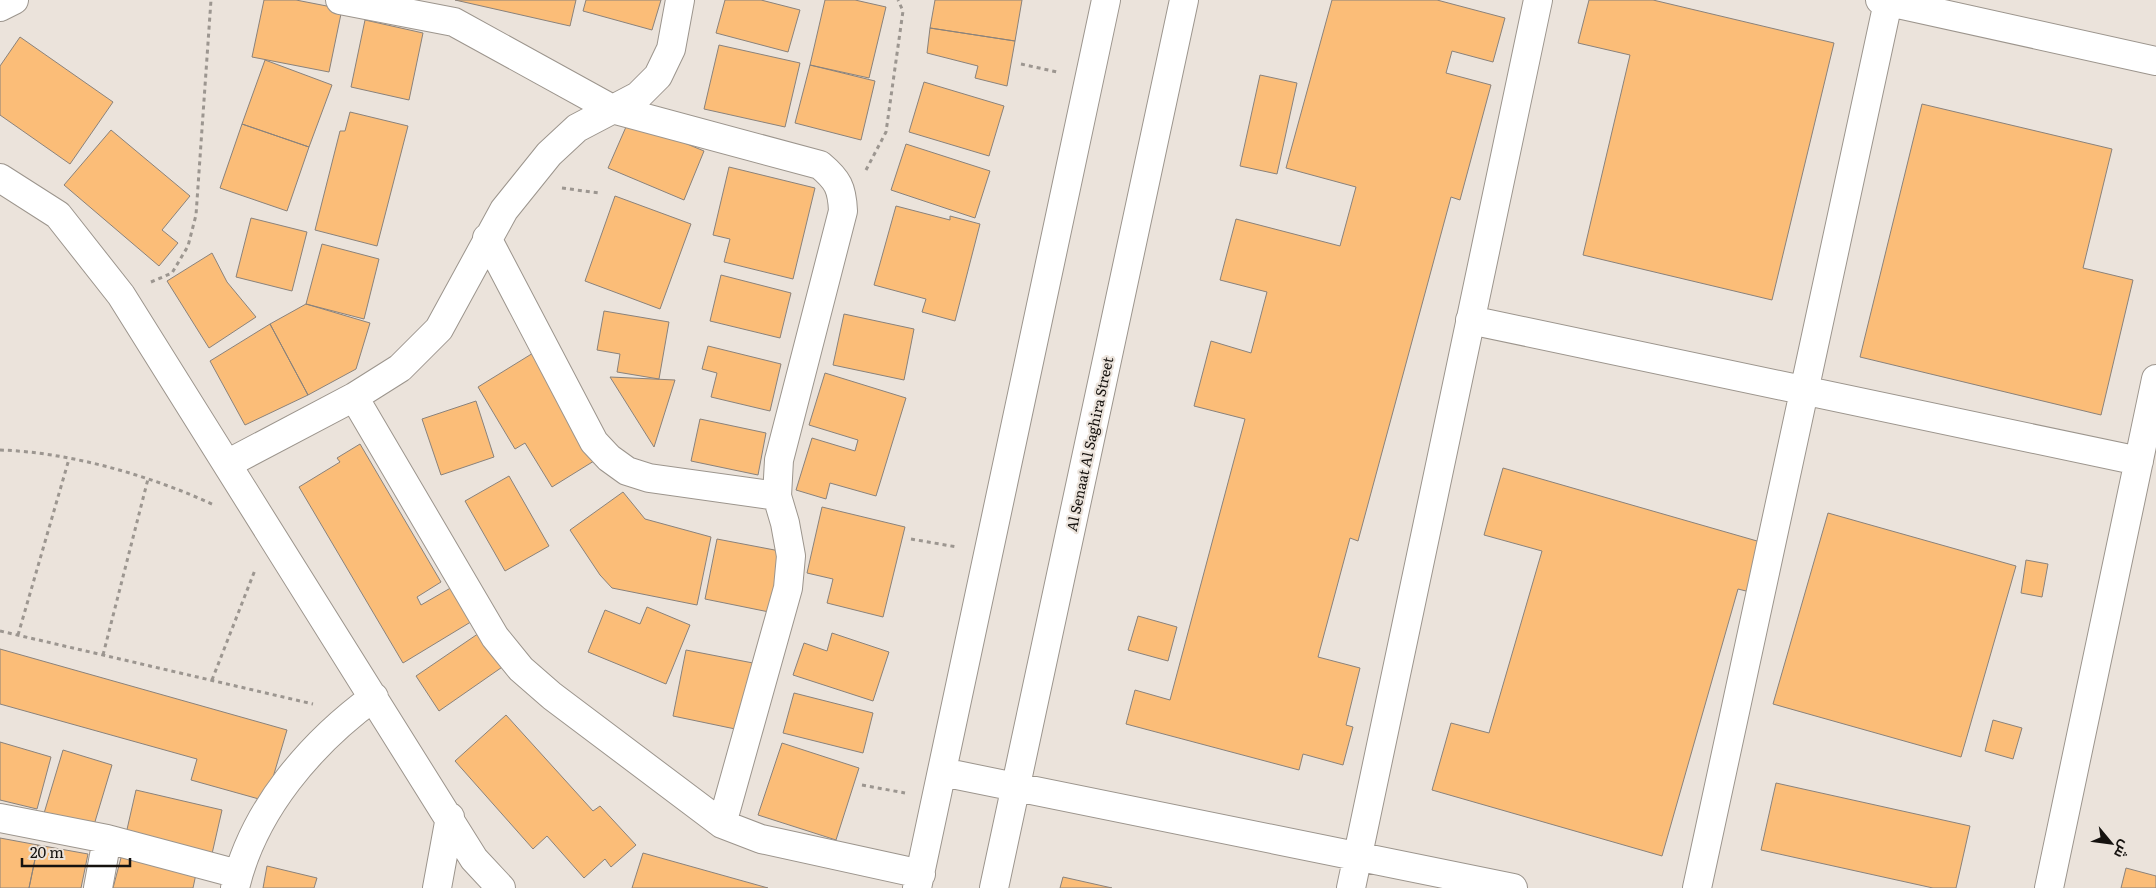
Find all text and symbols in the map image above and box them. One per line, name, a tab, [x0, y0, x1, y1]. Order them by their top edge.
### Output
street label: Al Senaat Al Saghira Street	[1061, 355, 1117, 533]
north arrow	[2086, 818, 2136, 868]
scale bar	[22, 836, 130, 868]
text: ش	[2110, 837, 2136, 863]
text: 20 m	[30, 840, 64, 863]

